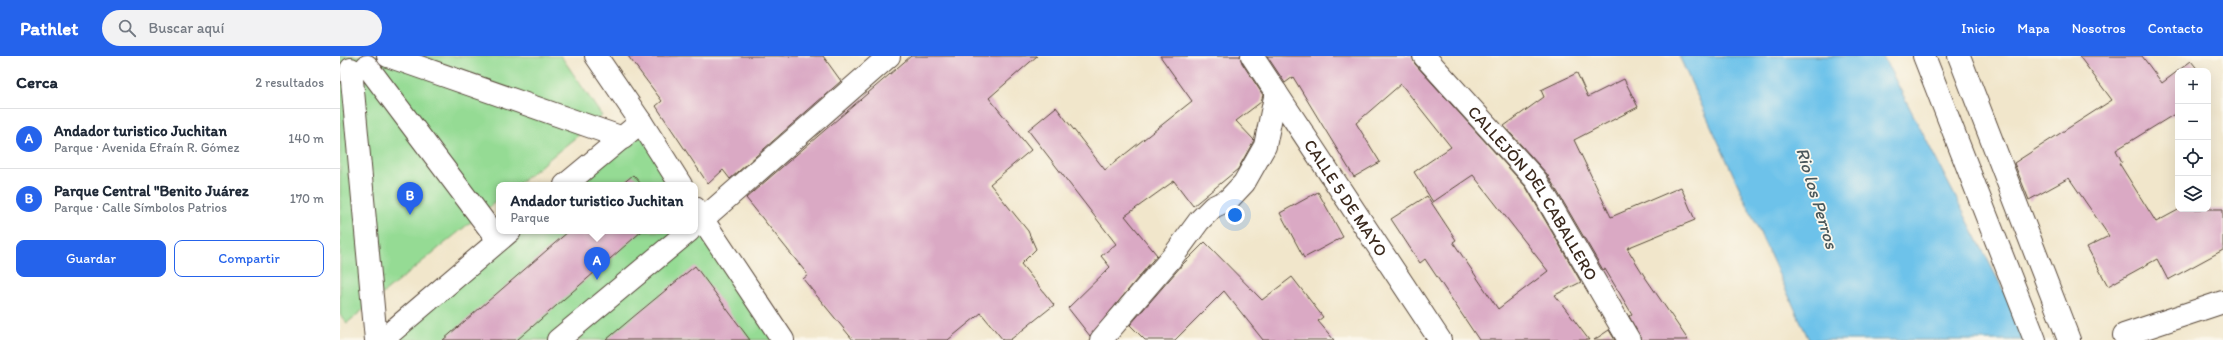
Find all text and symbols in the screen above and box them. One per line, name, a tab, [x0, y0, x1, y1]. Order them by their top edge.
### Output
search box	[102, 10, 382, 46]
text: Pathlet	[20, 17, 78, 40]
icon: search	[116, 17, 138, 39]
text: Buscar aquí	[148, 19, 224, 37]
text: Inicio	[1961, 20, 1995, 37]
text: Mapa	[2017, 20, 2050, 37]
text: Nosotros	[2072, 20, 2126, 37]
text: Contacto	[2148, 20, 2203, 37]
map controls	[2175, 68, 2211, 212]
button: +	[2175, 68, 2211, 104]
text: Cerca	[16, 72, 58, 92]
text: 2 resultados	[255, 75, 324, 90]
street label: CALLEJÓN DEL CABALLERO	[1464, 102, 1602, 284]
button: −	[2175, 104, 2211, 140]
text: Andador turistico Juchitan	[54, 122, 227, 140]
text: A	[25, 131, 33, 146]
text: 140 m	[288, 131, 324, 146]
street label: CALLE 5 DE MAYO	[1300, 135, 1392, 260]
text: Parque · Avenida Efraín R. Gómez	[54, 140, 239, 155]
button: locate	[2175, 140, 2211, 176]
water label: Rio los Perros	[1791, 145, 1843, 252]
button: layers	[2175, 176, 2211, 212]
text: Parque Central "Benito Juárez	[54, 182, 249, 200]
pin: B	[397, 182, 423, 215]
popup	[496, 182, 698, 234]
text: B	[25, 191, 33, 206]
text: 170 m	[290, 191, 324, 206]
text: Andador turistico Juchitan	[511, 192, 683, 210]
text: Parque · Calle Símbolos Patrios	[54, 200, 227, 215]
your location	[1225, 205, 1245, 225]
text: Parque	[511, 210, 550, 225]
button: Guardar	[16, 240, 166, 277]
button: Compartir	[174, 240, 324, 277]
pin: A	[584, 247, 610, 280]

